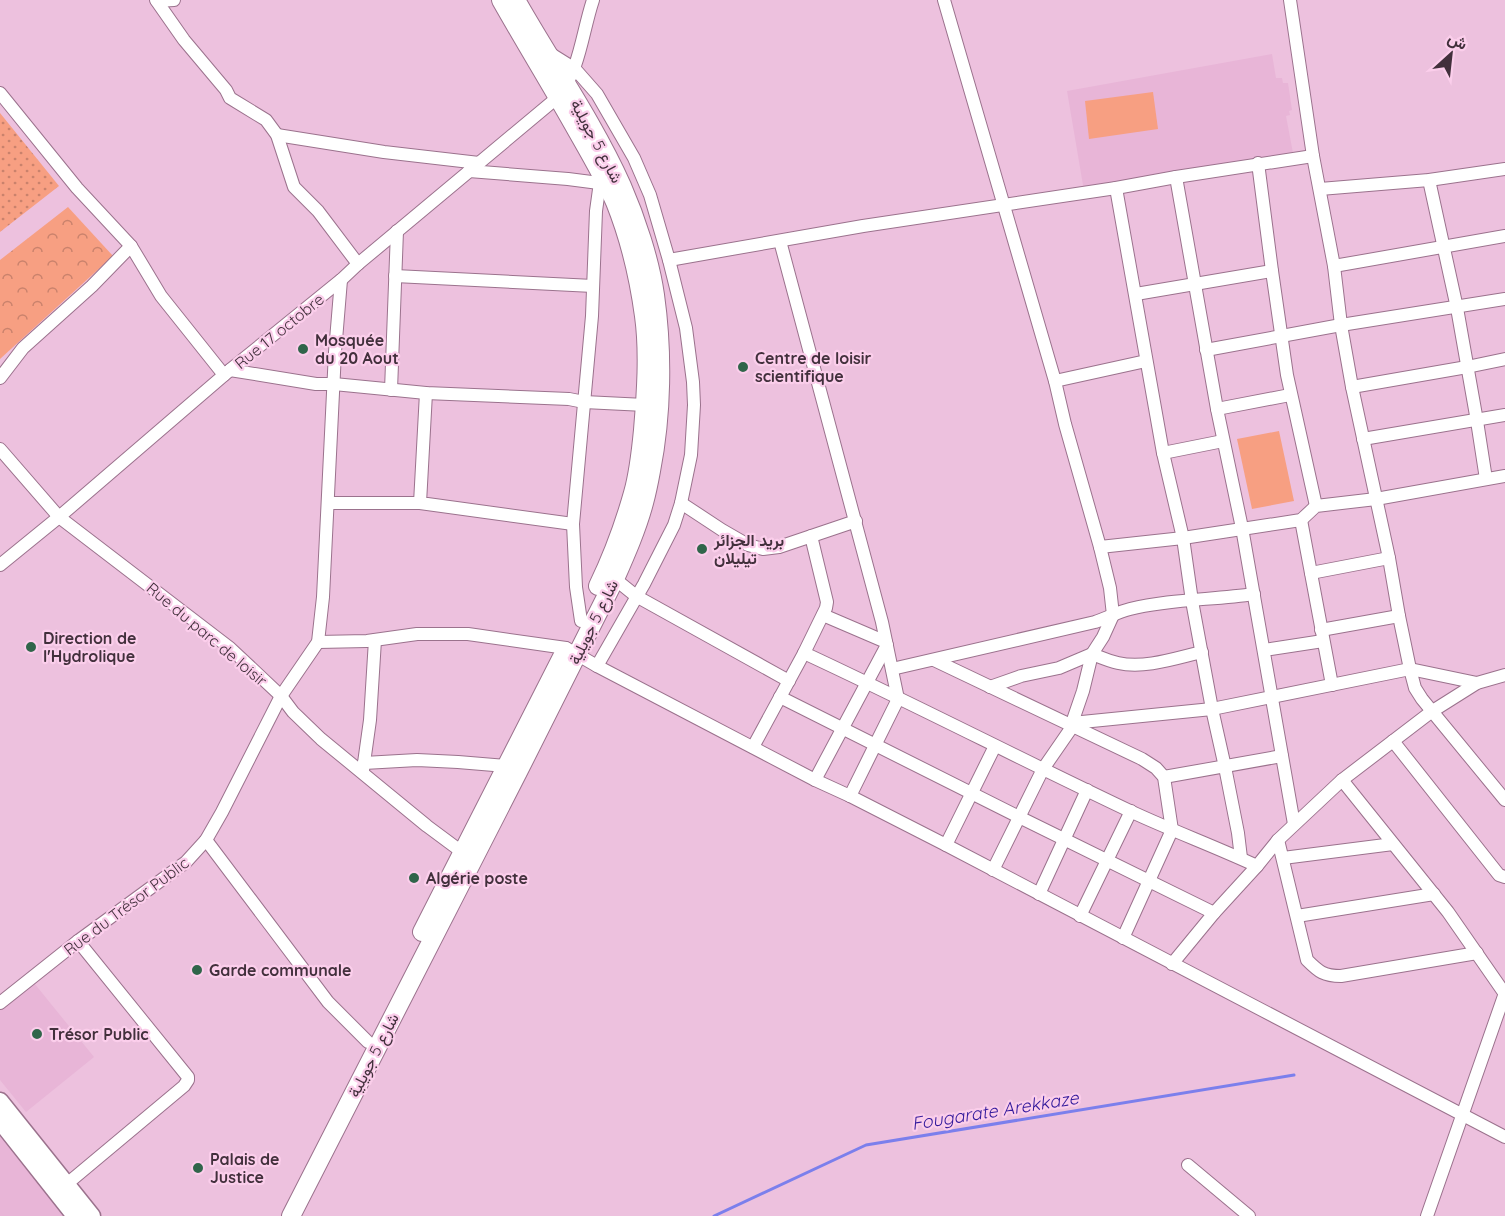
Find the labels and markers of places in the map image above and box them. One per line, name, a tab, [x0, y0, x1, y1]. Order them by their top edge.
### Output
place label: Mosquée du 20 Aout	[315, 330, 399, 368]
marker: Mosquée du 20 Aout	[296, 342, 310, 356]
place label: Centre de loisir scientifique	[755, 348, 871, 386]
marker: Centre de loisir scientifique	[736, 360, 750, 374]
place label: بريد الجزائر تيليلان	[713, 530, 784, 568]
marker: بريد الجزائر تيليلان	[695, 542, 709, 556]
place label: Direction de l'Hydrolique	[43, 628, 136, 666]
marker: Direction de l'Hydrolique	[24, 640, 38, 654]
place label: Algérie poste	[426, 868, 528, 888]
marker: Algérie poste	[407, 871, 421, 885]
place label: Garde communale	[209, 960, 351, 980]
marker: Garde communale	[190, 963, 204, 977]
place label: Trésor Public	[49, 1024, 149, 1044]
marker: Trésor Public	[30, 1027, 44, 1041]
place label: Palais de Justice	[210, 1149, 279, 1187]
marker: Palais de Justice	[191, 1161, 205, 1175]

